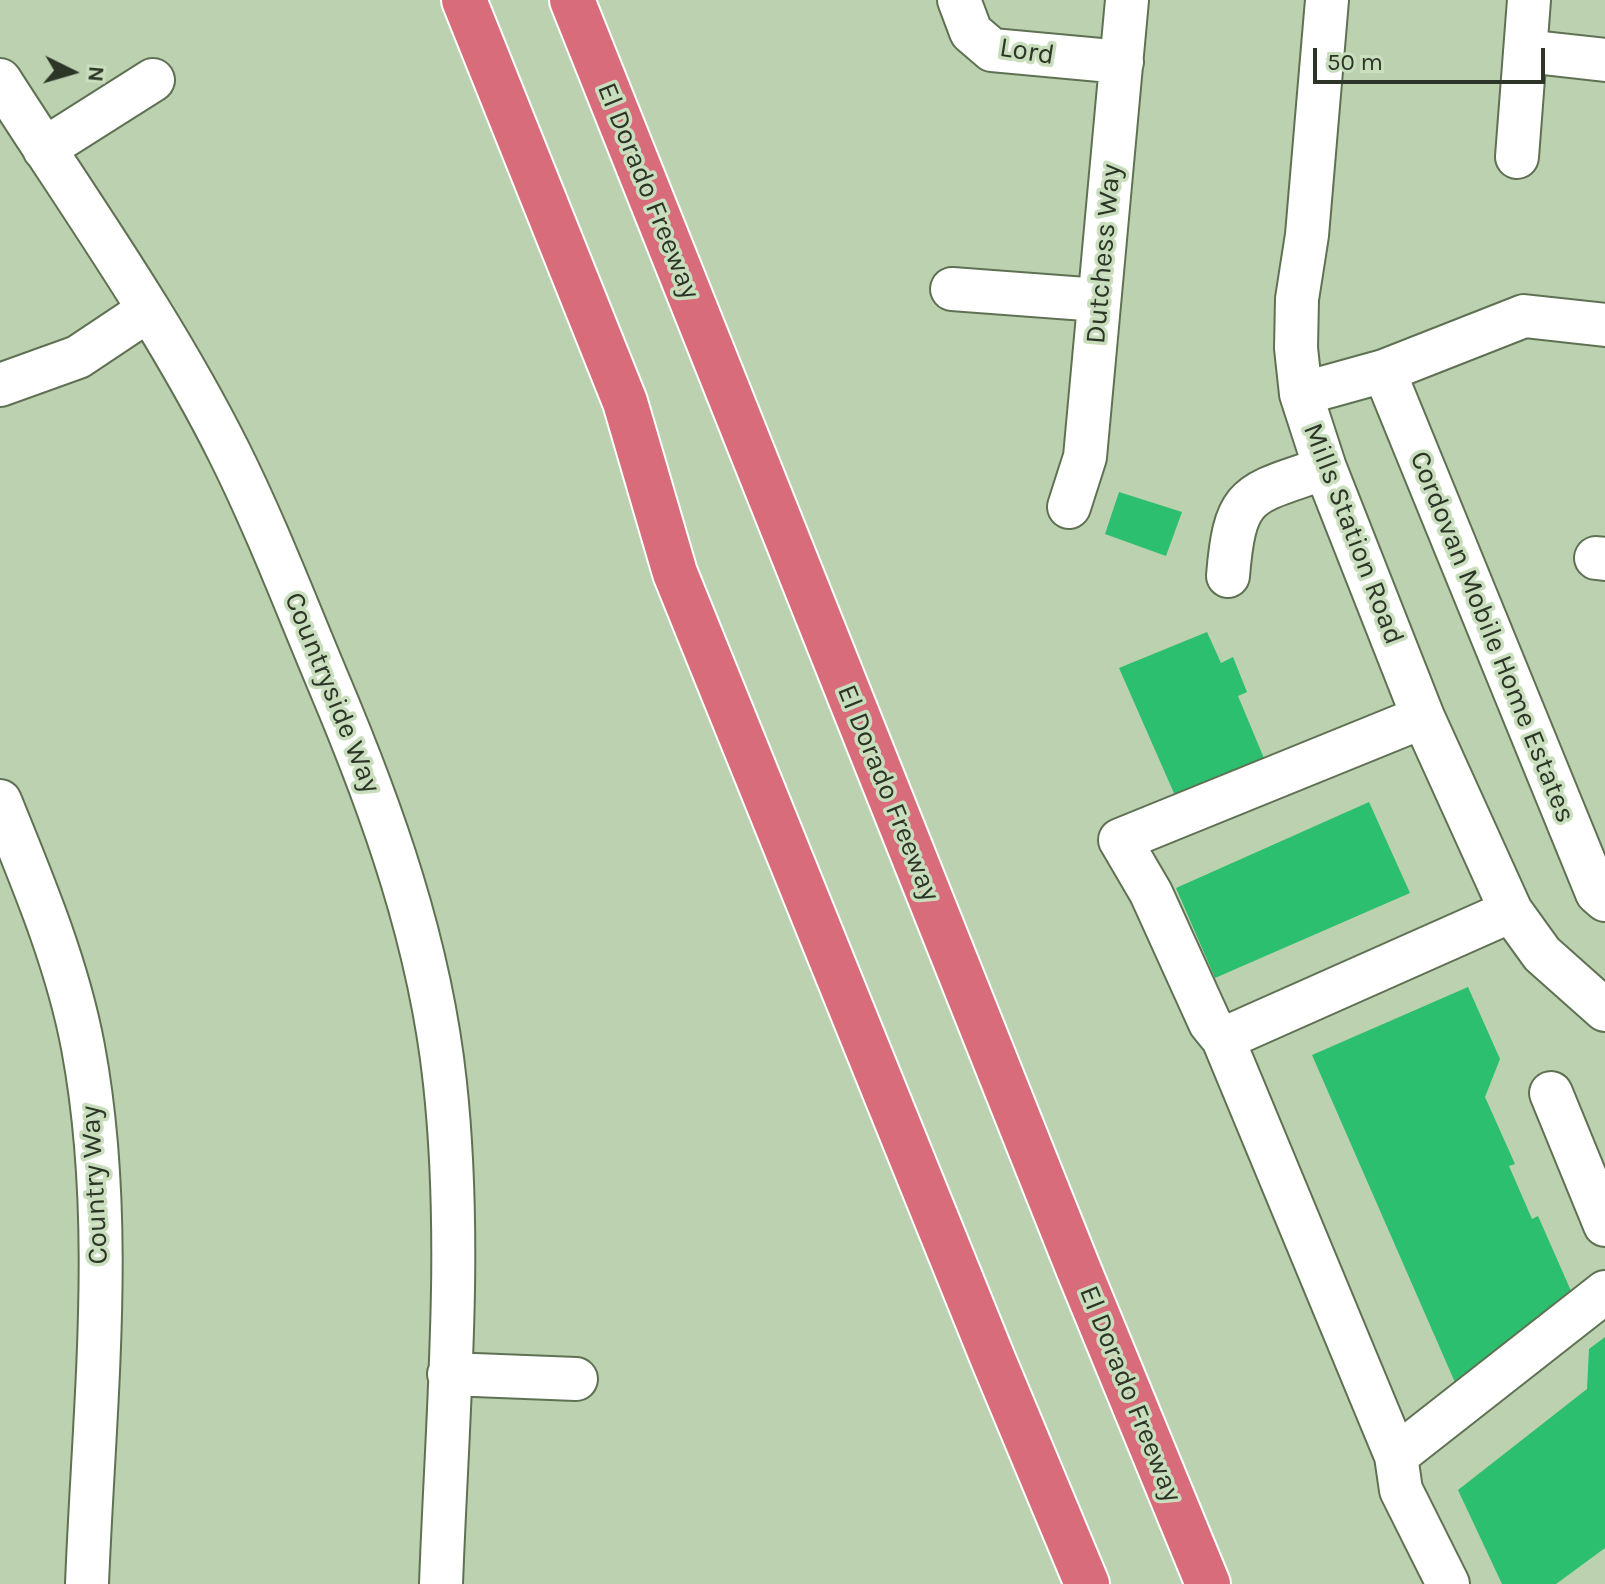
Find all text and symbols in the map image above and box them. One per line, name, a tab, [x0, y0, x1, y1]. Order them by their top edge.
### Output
street label: Lord	[997, 31, 1057, 73]
north arrow	[32, 32, 112, 112]
scale bar	[1317, 32, 1549, 82]
text: 50 m	[1327, 48, 1383, 76]
text: N	[82, 65, 110, 83]
street label: El Dorado Freeway	[589, 78, 707, 304]
street label: Dutchess Way	[1079, 163, 1129, 345]
street label: Mills Station Road	[1295, 419, 1411, 649]
street label: Cordovan Mobile Home Estates	[1402, 446, 1582, 828]
street label: Countryside Way	[276, 588, 388, 798]
street label: El Dorado Freeway	[829, 680, 947, 906]
street label: Country Way	[74, 1105, 116, 1265]
street label: El Dorado Freeway	[1071, 1281, 1189, 1507]

